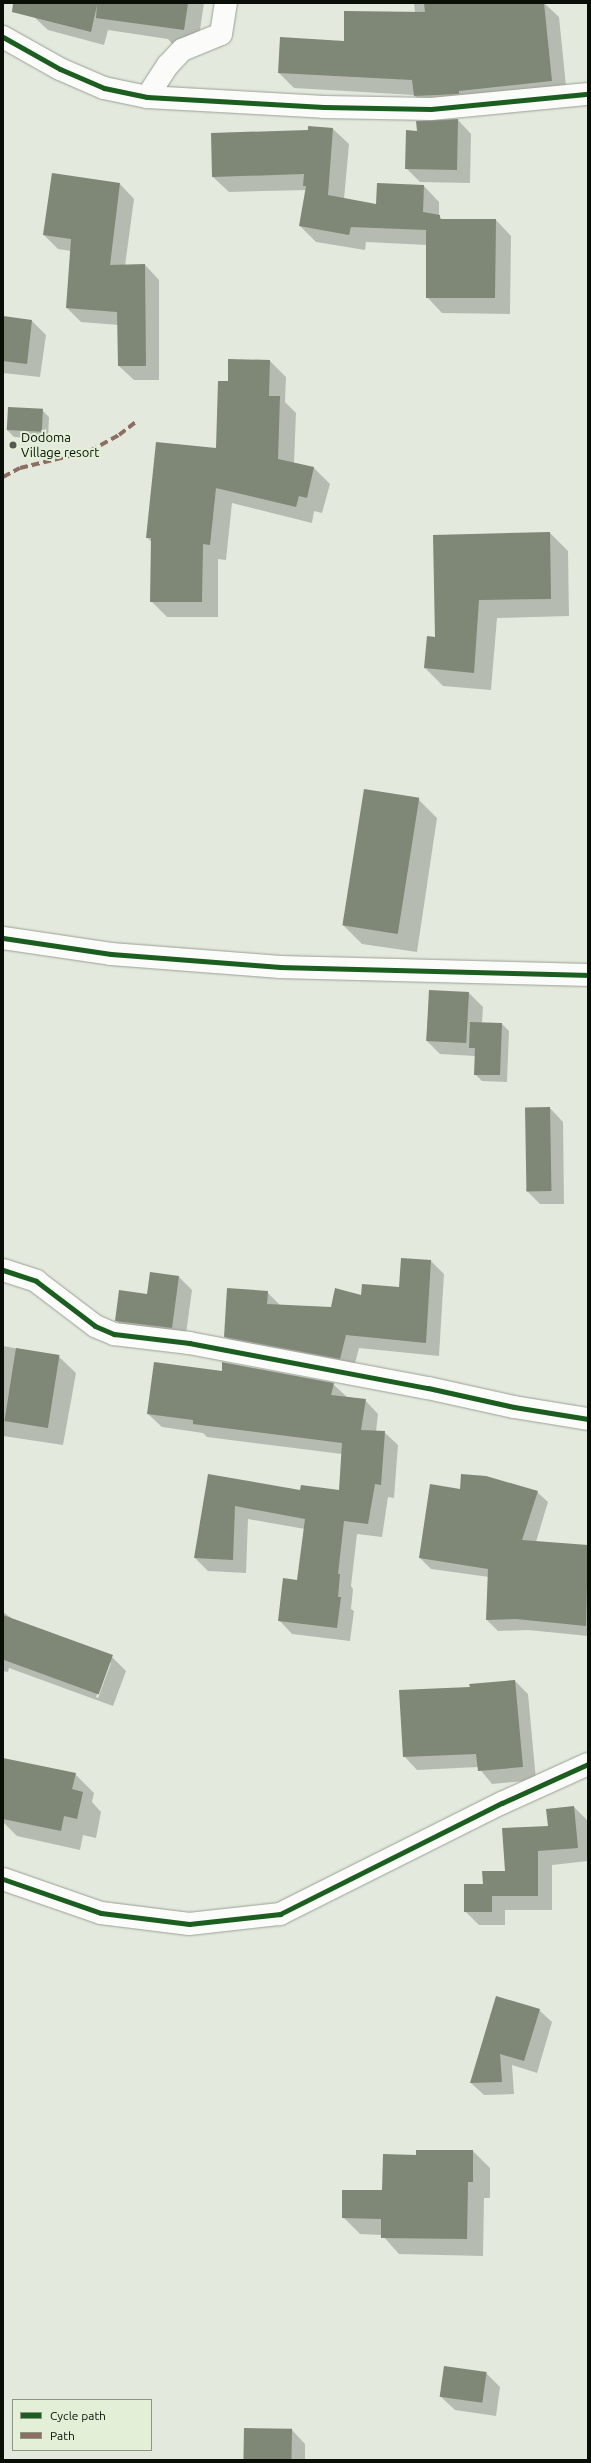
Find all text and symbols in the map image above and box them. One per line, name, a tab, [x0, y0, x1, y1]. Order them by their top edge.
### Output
place label: Dodoma Village resort	[21, 430, 99, 461]
marker: Dodoma Village resort	[8, 440, 18, 450]
legend	[12, 2399, 152, 2451]
text: Cycle path	[50, 2409, 106, 2422]
text: Path	[50, 2429, 75, 2442]

